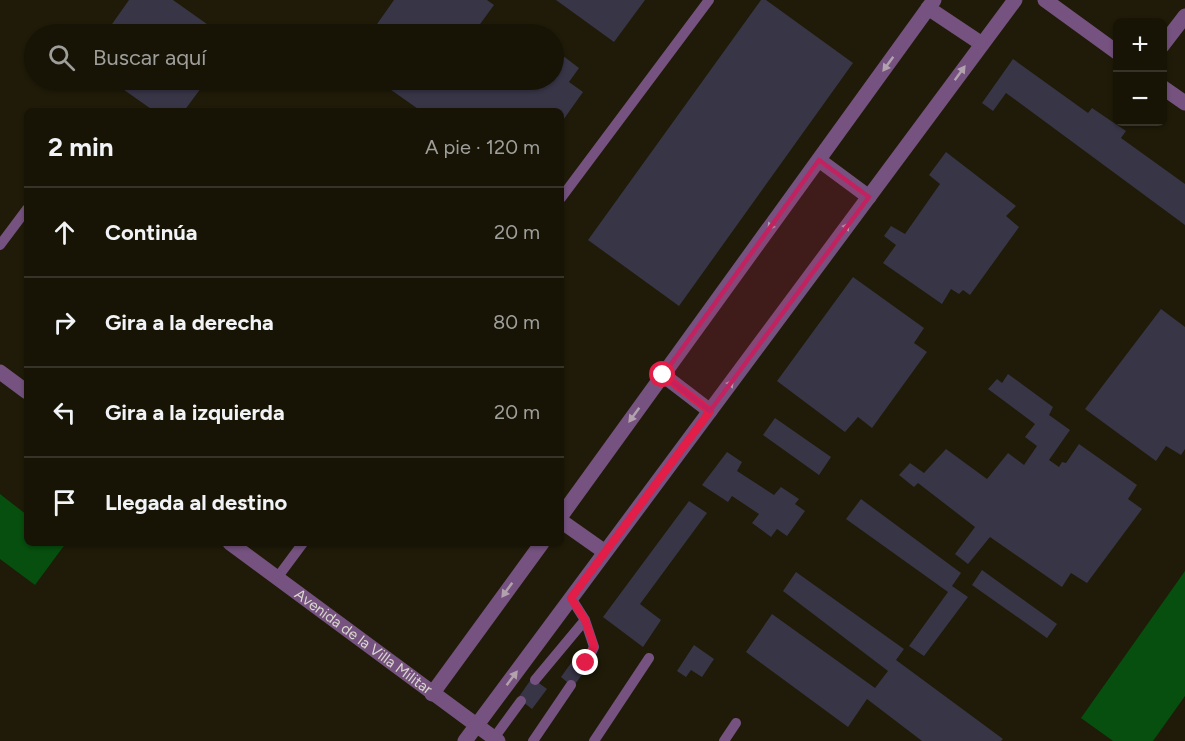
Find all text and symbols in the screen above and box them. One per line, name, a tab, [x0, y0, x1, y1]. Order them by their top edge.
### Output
map controls	[1113, 18, 1167, 126]
button: +	[1113, 18, 1167, 72]
search box	[24, 24, 564, 90]
icon: search	[45, 41, 78, 74]
text: Buscar aquí	[93, 44, 206, 71]
one-way arrow	[882, 57, 894, 72]
one-way arrow	[954, 66, 966, 82]
button: −	[1113, 72, 1167, 126]
text: 2 min	[48, 131, 114, 163]
text: A pie · 120 m	[425, 135, 540, 159]
one-way arrow	[768, 215, 780, 230]
icon: ahead	[48, 216, 81, 249]
text: Continúa	[105, 219, 198, 246]
text: 20 m	[494, 220, 540, 244]
one-way arrow	[838, 222, 850, 238]
icon: right	[48, 306, 81, 339]
text: Gira a la derecha	[105, 309, 274, 336]
text: 80 m	[493, 310, 540, 334]
route start	[649, 361, 675, 387]
one-way arrow	[722, 379, 734, 395]
icon: left	[48, 396, 81, 429]
text: Gira a la izquierda	[105, 399, 285, 426]
text: 20 m	[494, 400, 540, 424]
one-way arrow	[629, 407, 641, 422]
icon: arrive	[48, 486, 81, 519]
text: Llegada al destino	[105, 489, 287, 516]
one-way arrow	[502, 583, 514, 598]
street label: Avenida de la Villa Militar	[291, 585, 436, 698]
route end	[572, 649, 598, 675]
one-way arrow	[506, 671, 518, 687]

